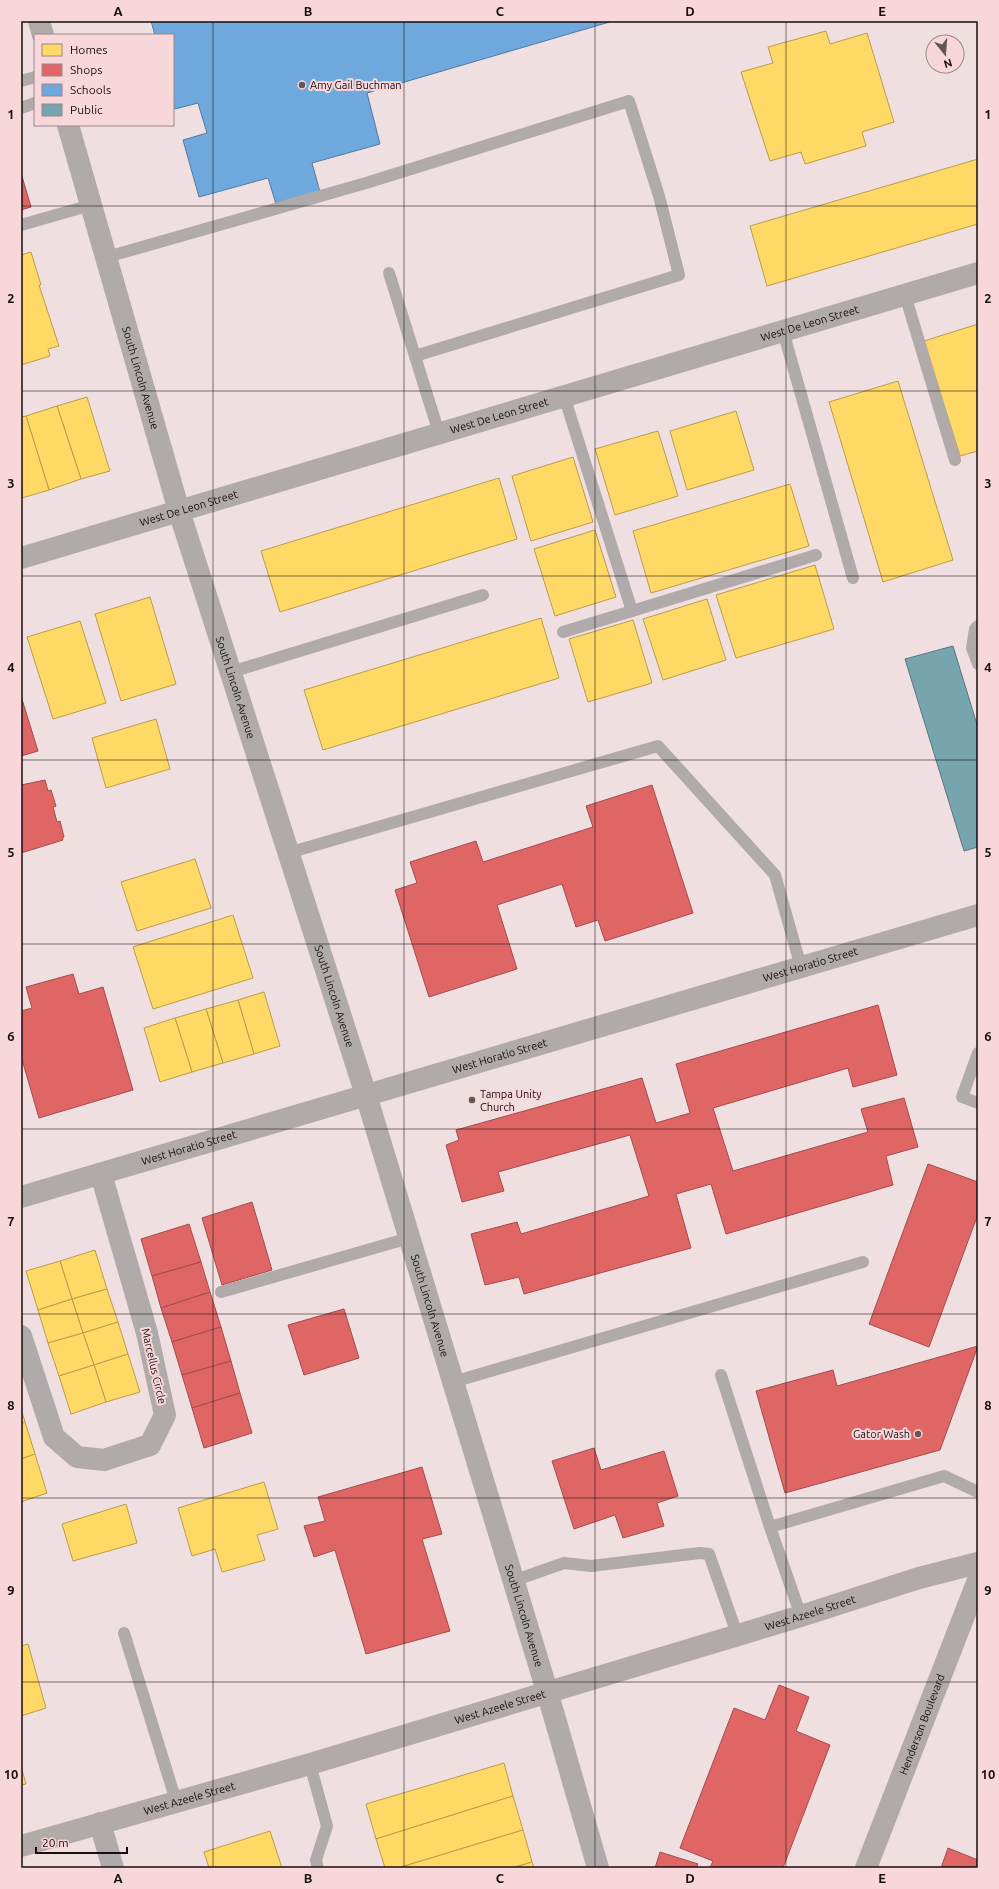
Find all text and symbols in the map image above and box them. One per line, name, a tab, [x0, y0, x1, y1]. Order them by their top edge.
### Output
text: A	[113, 4, 123, 18]
text: B	[304, 4, 313, 18]
text: C	[496, 4, 505, 18]
text: D	[685, 4, 695, 18]
text: E	[878, 4, 886, 18]
legend	[34, 34, 174, 126]
north arrow	[925, 34, 965, 74]
text: Homes	[70, 43, 108, 56]
text: N	[942, 57, 954, 71]
text: Shops	[70, 63, 102, 76]
place label: Amy Gail Buchman	[310, 79, 402, 91]
marker: Amy Gail Buchman	[297, 80, 307, 90]
text: Schools	[70, 83, 111, 96]
text: Public	[70, 103, 103, 116]
text: 1	[7, 107, 15, 121]
text: 1	[984, 107, 992, 121]
text: 2	[7, 291, 15, 305]
text: 2	[984, 291, 992, 305]
street label: West De Leon Street	[759, 303, 861, 343]
street label: South Lincoln Avenue	[120, 325, 161, 431]
street label: West De Leon Street	[449, 395, 550, 436]
text: 3	[7, 476, 15, 490]
text: 3	[984, 476, 992, 490]
street label: West De Leon Street	[138, 488, 240, 528]
street label: South Lincoln Avenue	[214, 635, 257, 740]
text: 4	[7, 660, 15, 674]
text: 4	[984, 660, 992, 674]
text: 5	[7, 845, 15, 859]
text: 5	[984, 845, 992, 859]
street label: South Lincoln Avenue	[312, 944, 356, 1049]
street label: West Horatio Street	[762, 945, 860, 984]
text: 6	[7, 1029, 15, 1043]
text: 6	[984, 1029, 992, 1043]
street label: West Horatio Street	[451, 1036, 549, 1076]
place label: Tampa Unity Church	[480, 1088, 542, 1113]
marker: Tampa Unity Church	[467, 1095, 477, 1105]
street label: West Horatio Street	[140, 1128, 238, 1167]
text: 7	[7, 1214, 15, 1228]
text: 7	[984, 1214, 992, 1228]
street label: South Lincoln Avenue	[409, 1253, 451, 1358]
street label: Marcellus Circle	[139, 1327, 169, 1405]
text: 8	[7, 1398, 15, 1412]
text: 8	[984, 1398, 992, 1412]
place label: Gator Wash	[853, 1428, 910, 1440]
marker: Gator Wash	[913, 1429, 923, 1439]
street label: South Lincoln Avenue	[503, 1563, 545, 1668]
text: 9	[7, 1583, 15, 1597]
text: 9	[984, 1583, 992, 1597]
street label: West Azeele Street	[763, 1593, 858, 1633]
street label: Henderson Boulevard	[897, 1672, 947, 1777]
street label: West Azeele Street	[453, 1687, 548, 1726]
text: 10	[4, 1767, 18, 1781]
text: 10	[981, 1767, 995, 1781]
street label: West Azeele Street	[142, 1779, 237, 1817]
scale bar	[36, 1829, 127, 1855]
text: 20 m	[42, 1836, 69, 1849]
text: A	[113, 1871, 123, 1885]
text: B	[304, 1871, 313, 1885]
text: C	[496, 1871, 505, 1885]
text: D	[685, 1871, 695, 1885]
text: E	[878, 1871, 886, 1885]

